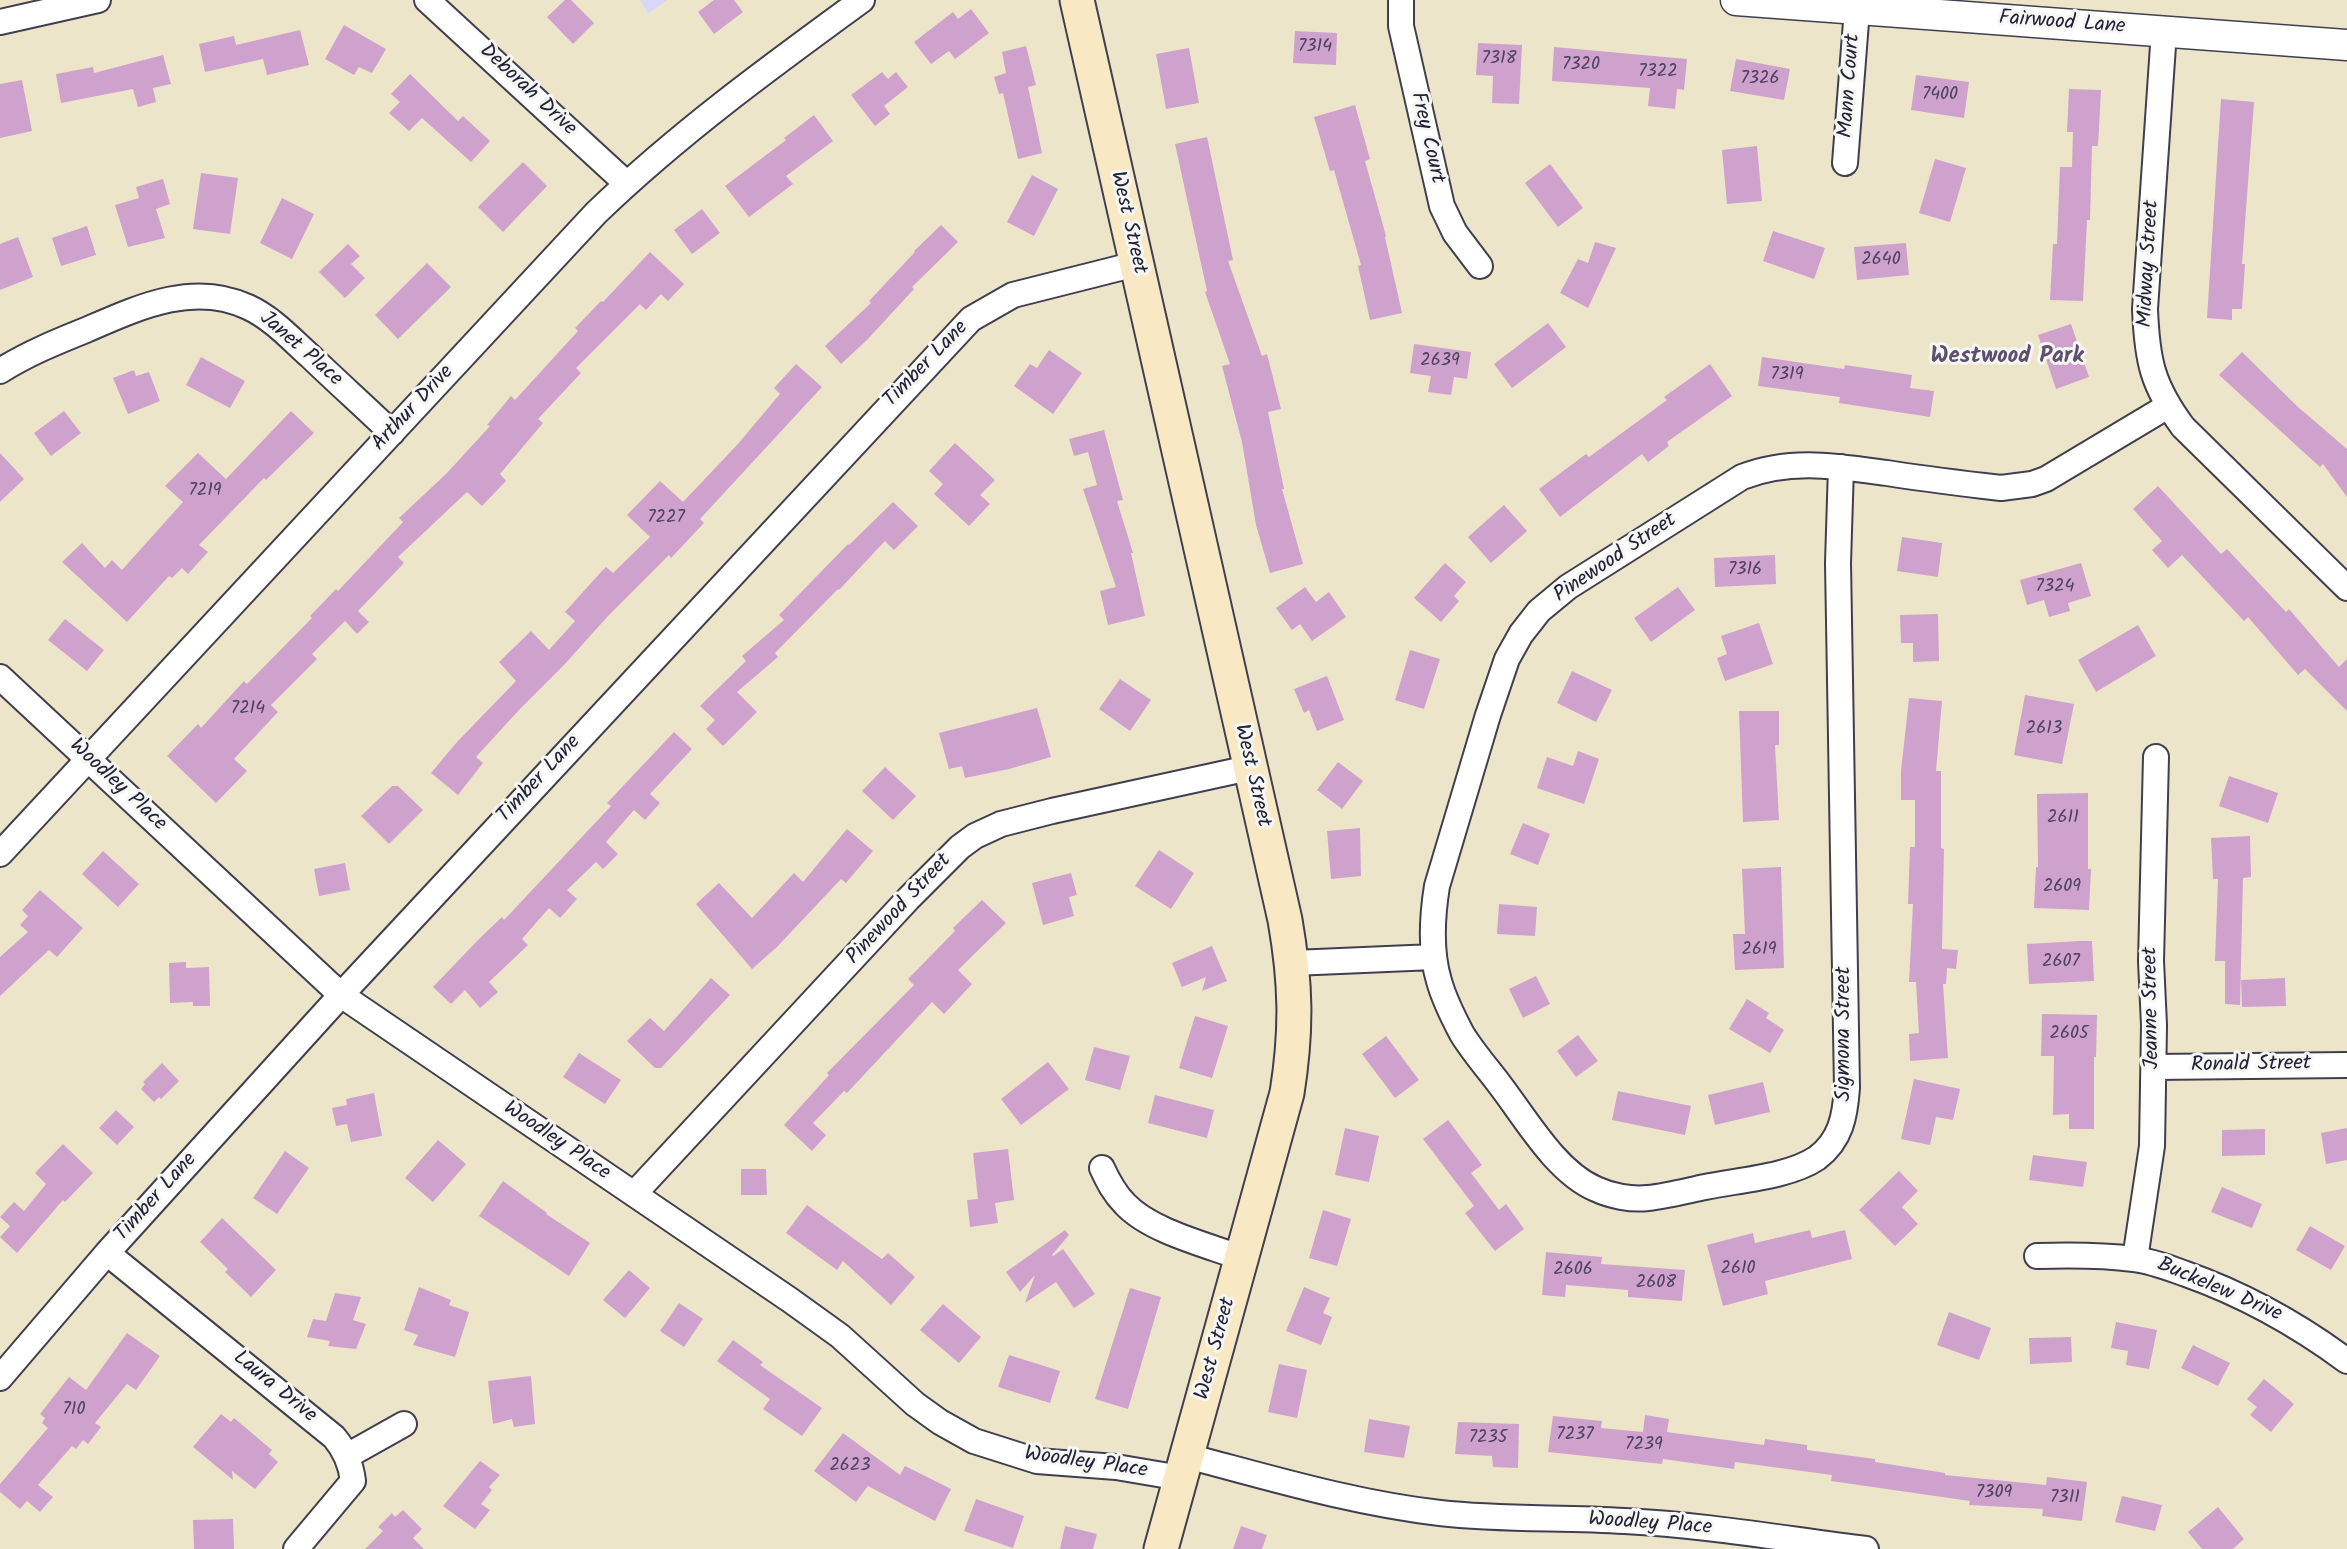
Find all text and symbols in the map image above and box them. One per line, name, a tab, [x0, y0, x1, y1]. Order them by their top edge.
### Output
street label: Fairwood Lane	[1998, 7, 2126, 41]
street label: Mann Court	[1835, 33, 1867, 139]
house number: 7314	[1298, 37, 1332, 59]
street label: Deborah Drive	[473, 40, 581, 142]
house number: 7318	[1481, 49, 1517, 71]
house number: 7320	[1562, 55, 1600, 77]
house number: 7322	[1638, 62, 1678, 84]
house number: 7326	[1740, 69, 1780, 91]
house number: 7400	[1922, 85, 1958, 107]
street label: Frey Court	[1403, 90, 1449, 186]
street label: West Street	[1103, 169, 1151, 277]
street label: Midway Street	[2134, 200, 2166, 328]
house number: 2640	[1861, 250, 1901, 272]
street label: Janet Place	[253, 307, 347, 393]
street label: Timber Lane	[879, 316, 975, 414]
district label: Westwood Park	[1931, 344, 2083, 372]
house number: 2639	[1420, 351, 1460, 373]
street label: Arthur Drive	[368, 361, 460, 457]
house number: 7319	[1770, 365, 1804, 387]
house number: 7219	[188, 481, 222, 503]
house number: 7227	[647, 508, 685, 530]
street label: Pinewood Street	[1550, 509, 1682, 609]
house number: 7316	[1728, 560, 1762, 582]
house number: 7324	[2036, 577, 2074, 599]
house number: 7214	[231, 699, 265, 721]
house number: 2613	[2026, 719, 2062, 741]
street label: West Street	[1227, 722, 1275, 830]
street label: Timber Lane	[493, 731, 587, 829]
street label: Woodley Place	[63, 735, 171, 837]
house number: 2611	[2047, 808, 2079, 830]
street label: Pinewood Street	[842, 849, 958, 971]
house number: 2609	[2043, 877, 2081, 899]
house number: 2619	[1742, 940, 1776, 962]
street label: Jeanne Street	[2139, 946, 2167, 1070]
house number: 2607	[2042, 952, 2080, 974]
street label: Sigmona Street	[1832, 966, 1858, 1102]
house number: 2605	[2049, 1024, 2089, 1046]
street label: Ronald Street	[2191, 1052, 2311, 1080]
street label: Woodley Place	[498, 1097, 614, 1187]
street label: Timber Lane	[111, 1148, 203, 1248]
street label: Buckelew Drive	[2153, 1253, 2285, 1329]
house number: 2610	[1720, 1259, 1756, 1281]
house number: 2606	[1553, 1260, 1593, 1282]
house number: 2608	[1636, 1273, 1676, 1295]
street label: West Street	[1191, 1295, 1243, 1403]
street label: Laura Drive	[227, 1347, 321, 1429]
house number: 710	[63, 1400, 85, 1422]
house number: 7237	[1556, 1425, 1594, 1447]
house number: 7235	[1469, 1428, 1507, 1450]
house number: 7239	[1625, 1435, 1663, 1457]
street label: Woodley Place	[1023, 1443, 1149, 1485]
house number: 2623	[829, 1456, 871, 1478]
house number: 7309	[1976, 1483, 2012, 1505]
house number: 7311	[2050, 1488, 2080, 1510]
street label: Woodley Place	[1587, 1508, 1713, 1542]

